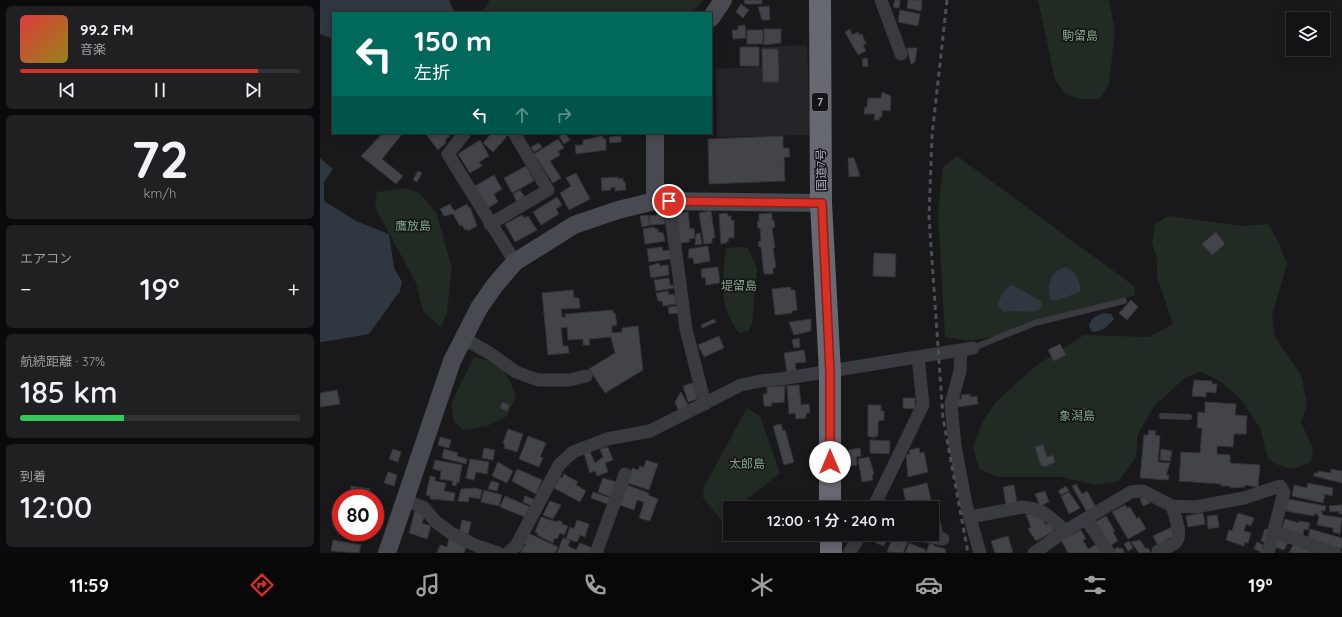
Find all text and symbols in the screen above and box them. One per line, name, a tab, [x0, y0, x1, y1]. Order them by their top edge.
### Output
map controls	[1286, 12, 1330, 56]
button: layers	[1286, 12, 1330, 56]
text: 99.2 FM	[80, 20, 134, 39]
text: 150 m	[414, 23, 492, 58]
icon: left	[348, 28, 400, 80]
park label: 駒留島	[1062, 28, 1098, 43]
text: 音楽	[80, 41, 106, 57]
text: 左折	[414, 61, 450, 84]
icon: previous	[56, 79, 78, 101]
icon: pause	[149, 79, 171, 101]
icon: next	[242, 79, 264, 101]
road number: 7	[812, 93, 828, 111]
icon: left	[469, 104, 491, 126]
icon: ahead	[511, 104, 533, 126]
icon: right	[553, 104, 575, 126]
text: 72	[131, 126, 189, 191]
street label: 国道7号	[813, 149, 829, 191]
pin	[652, 184, 686, 218]
text: km/h	[144, 185, 176, 201]
icon: arrive	[658, 190, 680, 212]
park label: 鷹放島	[395, 218, 431, 233]
text: エアコン	[20, 250, 72, 266]
text: 19°	[140, 270, 179, 308]
text: −	[20, 275, 31, 303]
text: +	[288, 275, 300, 303]
park label: 堤留島	[721, 278, 757, 293]
text: 航続距離 · 37%	[20, 353, 105, 369]
text: 185 km	[20, 373, 117, 411]
park label: 象潟島	[1059, 408, 1095, 423]
position arrow	[809, 441, 851, 483]
park label: 太郎島	[729, 456, 765, 471]
text: 到着	[20, 468, 46, 484]
text: 12:00	[20, 488, 92, 526]
speed limit sign: 80	[332, 489, 384, 541]
text: 12:00 · 1 分 · 240 m	[767, 511, 895, 530]
icon: directions	[248, 571, 276, 599]
icon: music	[414, 571, 442, 599]
icon: phone	[581, 571, 609, 599]
icon: climate	[748, 571, 776, 599]
icon: car	[915, 571, 943, 599]
icon: filters	[1081, 571, 1109, 599]
text: 11:59	[69, 574, 109, 597]
text: 19°	[1248, 574, 1273, 597]

